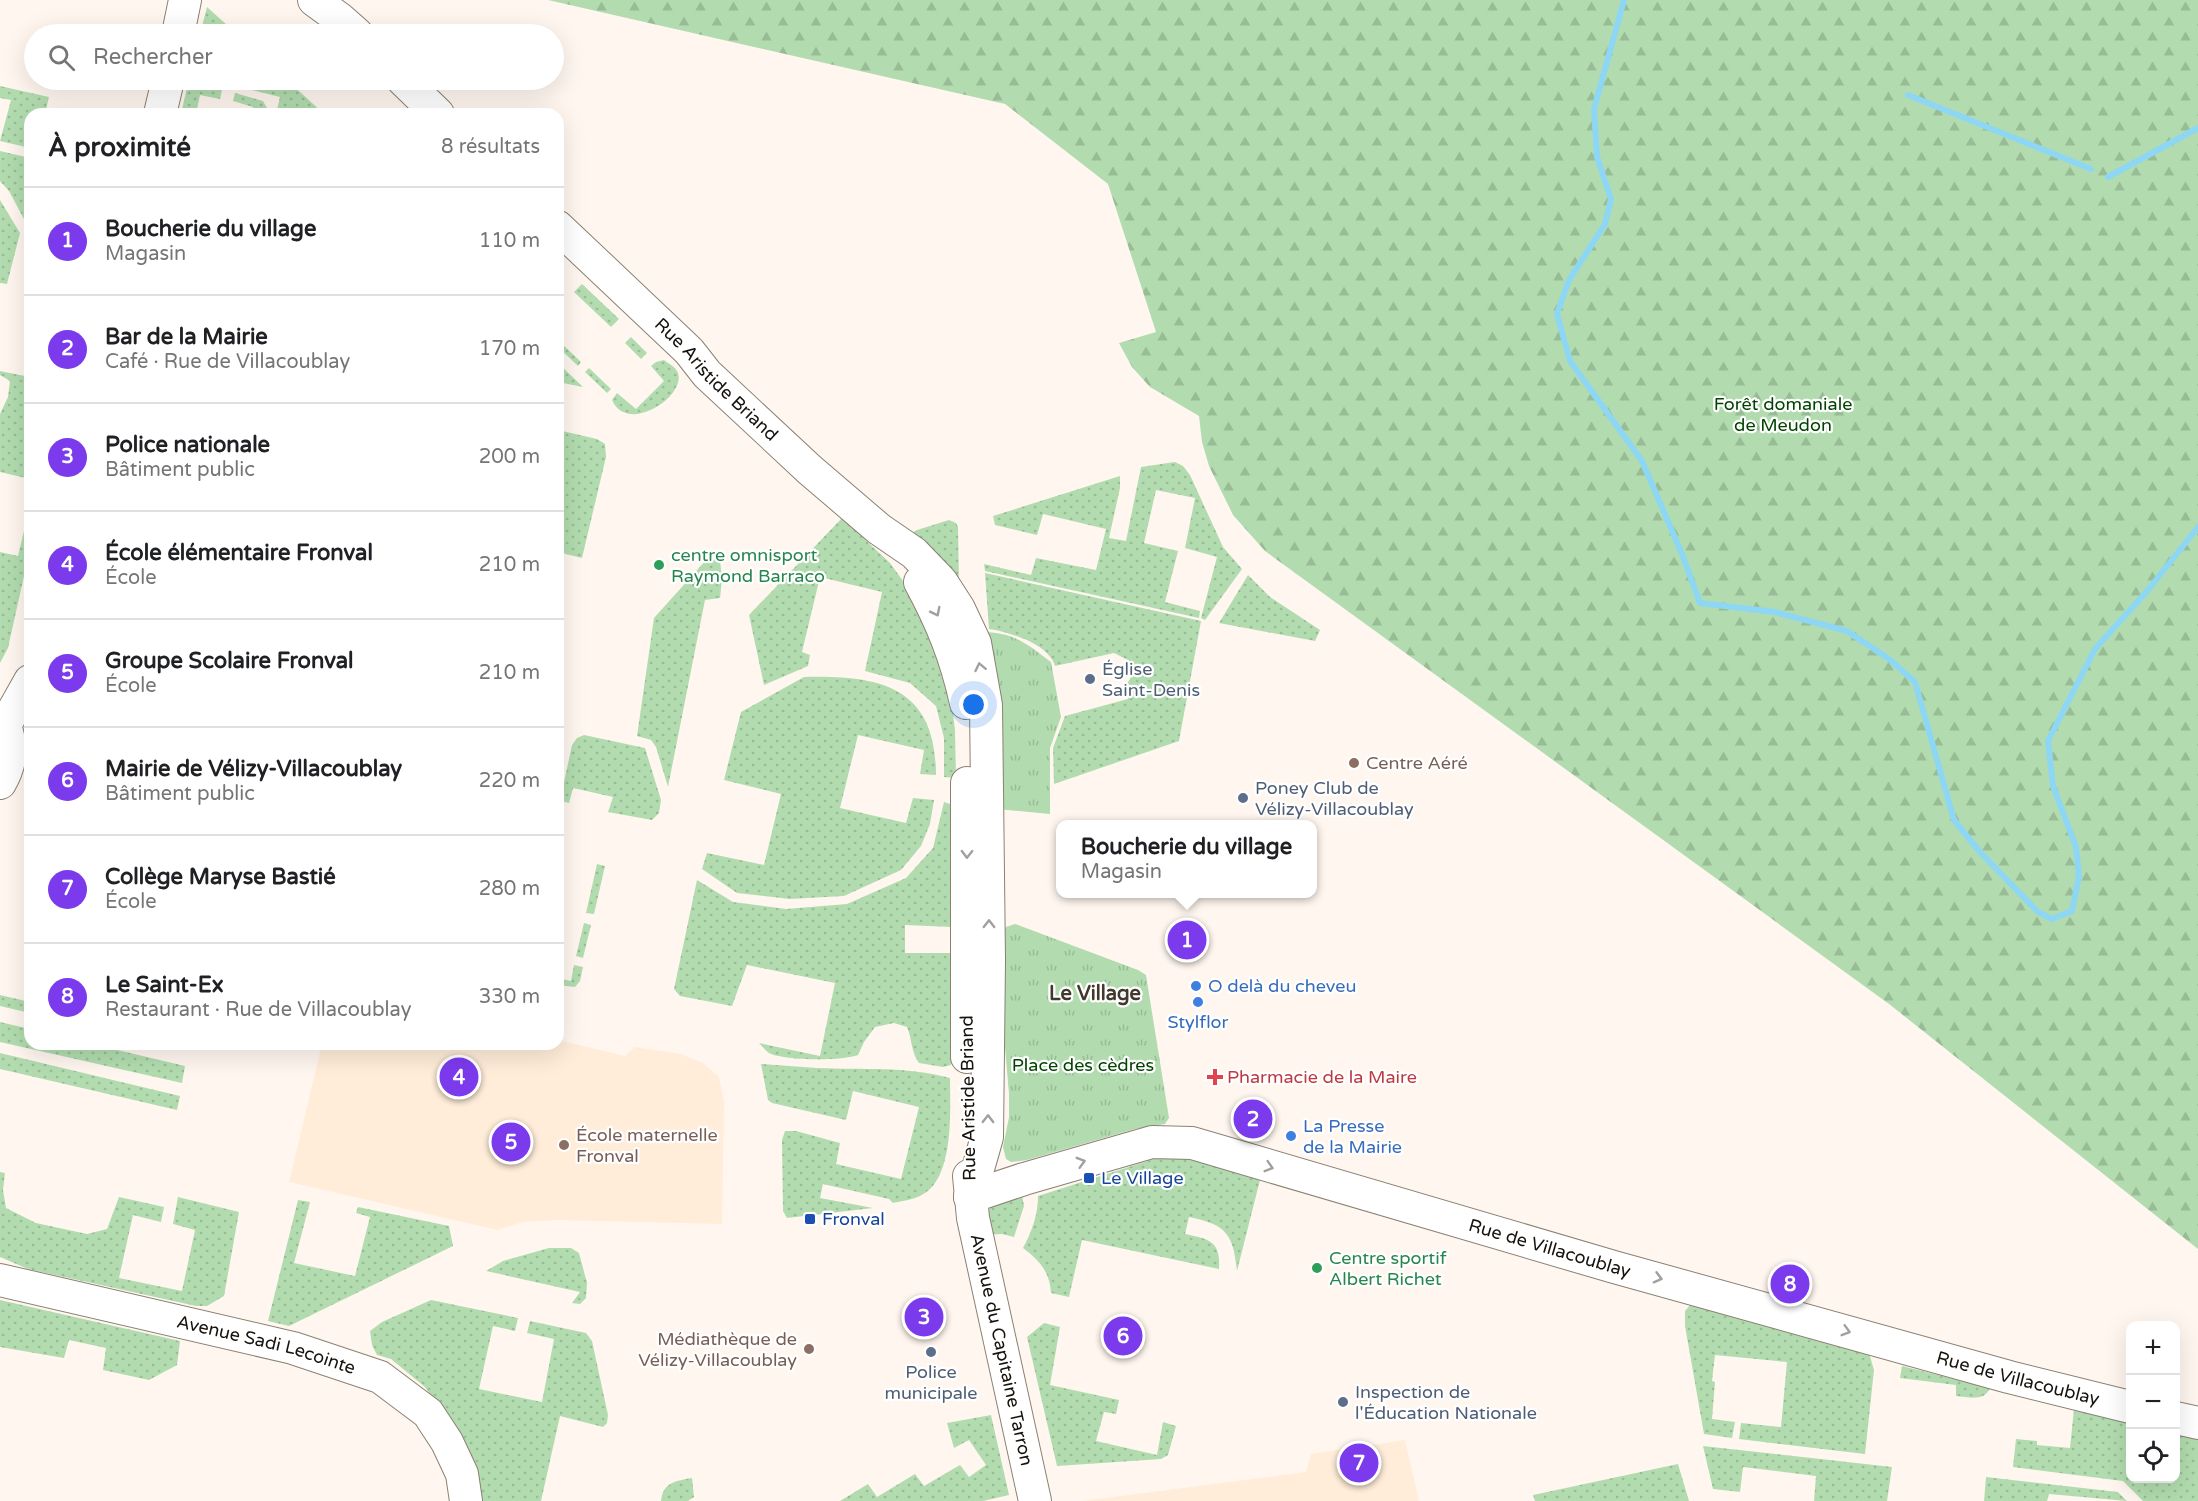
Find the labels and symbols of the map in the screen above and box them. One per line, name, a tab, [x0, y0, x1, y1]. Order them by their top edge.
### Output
street label: Rue Aristide Briand	[650, 313, 783, 446]
park label: Forêt domaniale de Meudon	[1714, 393, 1852, 436]
place label: centre omnisport Raymond Barraco	[671, 544, 825, 587]
marker: centre omnisport Raymond Barraco	[652, 558, 666, 572]
one-way arrow	[928, 606, 940, 617]
place label: Église Saint-Denis	[1102, 658, 1200, 701]
one-way arrow	[974, 662, 987, 672]
marker: Église Saint-Denis	[1083, 672, 1097, 686]
your location	[959, 690, 988, 719]
place label: Centre Aéré	[1366, 752, 1468, 774]
marker: Centre Aéré	[1347, 756, 1361, 770]
place label: Poney Club de Vélizy-Villacoublay	[1255, 777, 1414, 820]
marker: Poney Club de Vélizy-Villacoublay	[1236, 791, 1250, 805]
one-way arrow	[961, 849, 973, 858]
pin: 1	[1168, 918, 1206, 962]
one-way arrow	[983, 920, 995, 929]
place label: O delà du cheveu	[1208, 975, 1356, 997]
marker: O delà du cheveu	[1189, 979, 1203, 993]
district label: Le Village	[1049, 982, 1141, 1006]
marker: Stylflor	[1191, 995, 1205, 1009]
place label: Stylflor	[1168, 1011, 1229, 1033]
street label: Rue Aristide Briand	[956, 1015, 980, 1181]
pin: 4	[440, 1054, 478, 1100]
park label: Place des cèdres	[1012, 1054, 1154, 1076]
place label: Pharmacie de la Maire	[1227, 1066, 1417, 1088]
marker: Pharmacie de la Maire	[1208, 1070, 1222, 1084]
pin: 2	[1234, 1096, 1272, 1142]
one-way arrow	[982, 1115, 994, 1124]
place label: La Presse de la Mairie	[1303, 1115, 1402, 1158]
pin: 5	[492, 1120, 530, 1164]
place label: École maternelle Fronval	[576, 1124, 718, 1167]
marker: La Presse de la Mairie	[1284, 1129, 1298, 1143]
marker: École maternelle Fronval	[557, 1138, 571, 1152]
one-way arrow	[1075, 1157, 1086, 1169]
one-way arrow	[1263, 1160, 1274, 1172]
place label: Le Village	[1101, 1167, 1184, 1189]
marker: Le Village	[1082, 1171, 1096, 1185]
place label: Fronval	[822, 1208, 885, 1230]
marker: Fronval	[803, 1212, 817, 1226]
street label: Rue de Villacoublay	[1466, 1214, 1634, 1282]
street label: Avenue du Capitaine Tarron	[966, 1232, 1038, 1468]
place label: Centre sportif Albert Richet	[1329, 1247, 1447, 1290]
marker: Centre sportif Albert Richet	[1310, 1261, 1324, 1275]
pin: 8	[1770, 1262, 1810, 1306]
one-way arrow	[1653, 1271, 1663, 1284]
pin: 3	[904, 1294, 944, 1340]
street label: Avenue Sadi Lecointe	[175, 1310, 358, 1379]
pin: 6	[1104, 1314, 1142, 1358]
one-way arrow	[1840, 1324, 1851, 1336]
place label: Médiathèque de Vélizy-Villacoublay	[638, 1328, 797, 1371]
marker: Médiathèque de Vélizy-Villacoublay	[802, 1342, 816, 1356]
marker: Police municipale	[924, 1345, 938, 1359]
street label: Rue de Villacoublay	[1934, 1346, 2102, 1410]
place label: Police municipale	[884, 1361, 978, 1404]
place label: Inspection de l'Éducation Nationale	[1355, 1381, 1537, 1424]
marker: Inspection de l'Éducation Nationale	[1336, 1395, 1350, 1409]
pin: 7	[1340, 1440, 1378, 1486]

